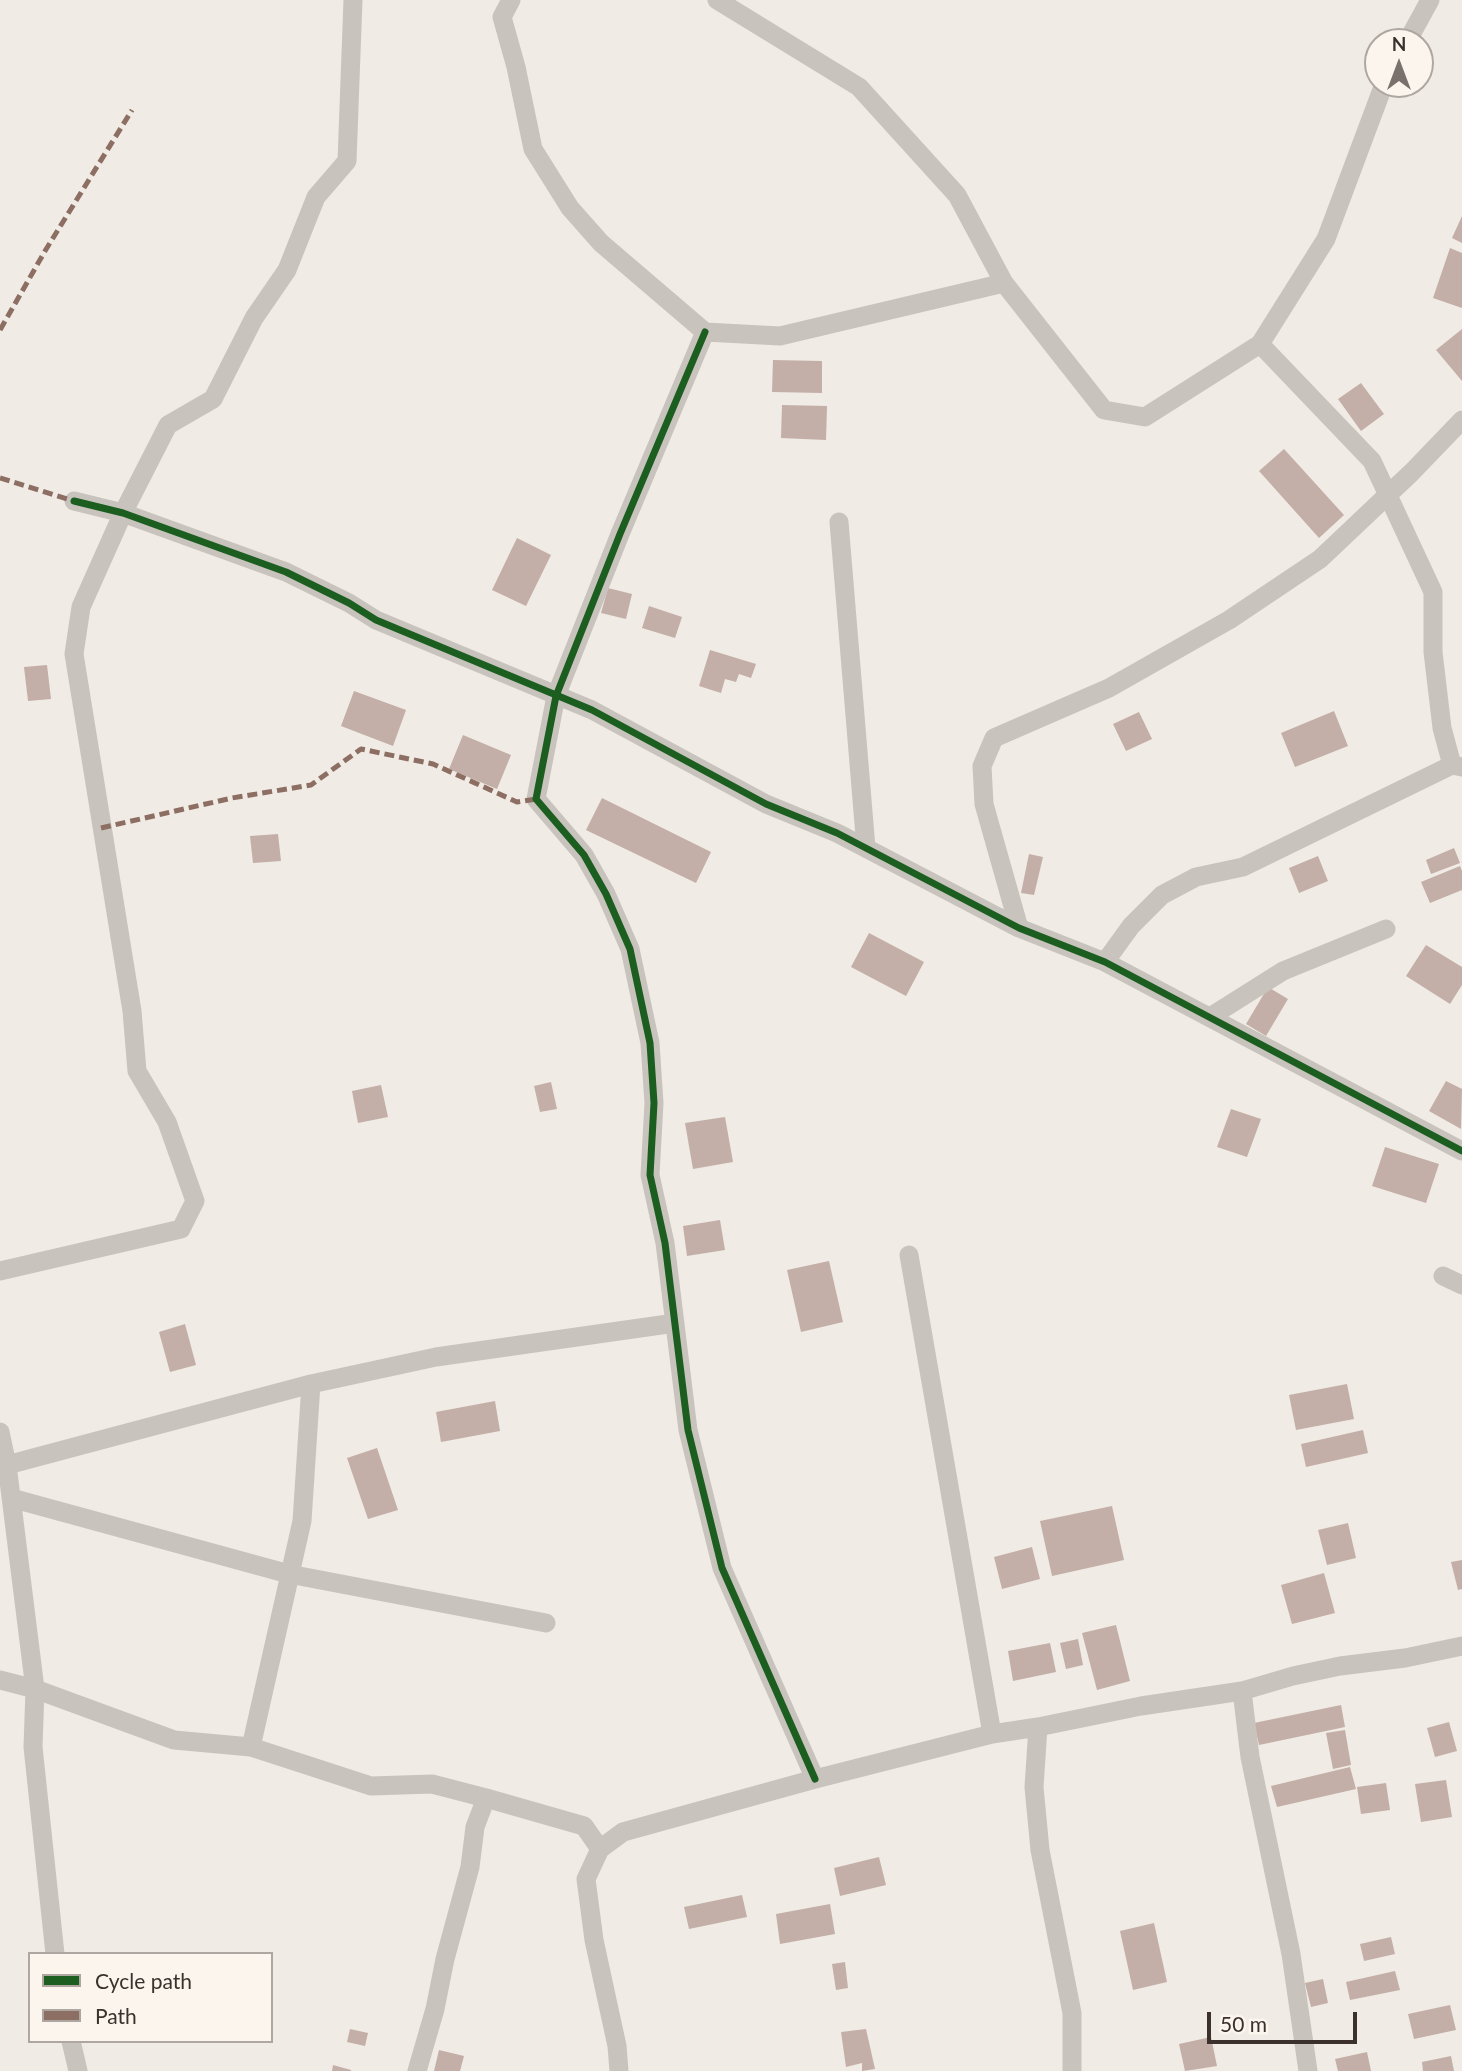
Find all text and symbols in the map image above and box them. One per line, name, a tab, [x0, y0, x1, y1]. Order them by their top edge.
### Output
north arrow	[1364, 28, 1434, 98]
text: N	[1392, 32, 1406, 55]
legend	[28, 1952, 273, 2043]
text: Cycle path	[95, 1968, 192, 1993]
scale bar	[1210, 1997, 1360, 2041]
text: Path	[95, 2003, 137, 2028]
text: 50 m	[1220, 2011, 1267, 2036]

